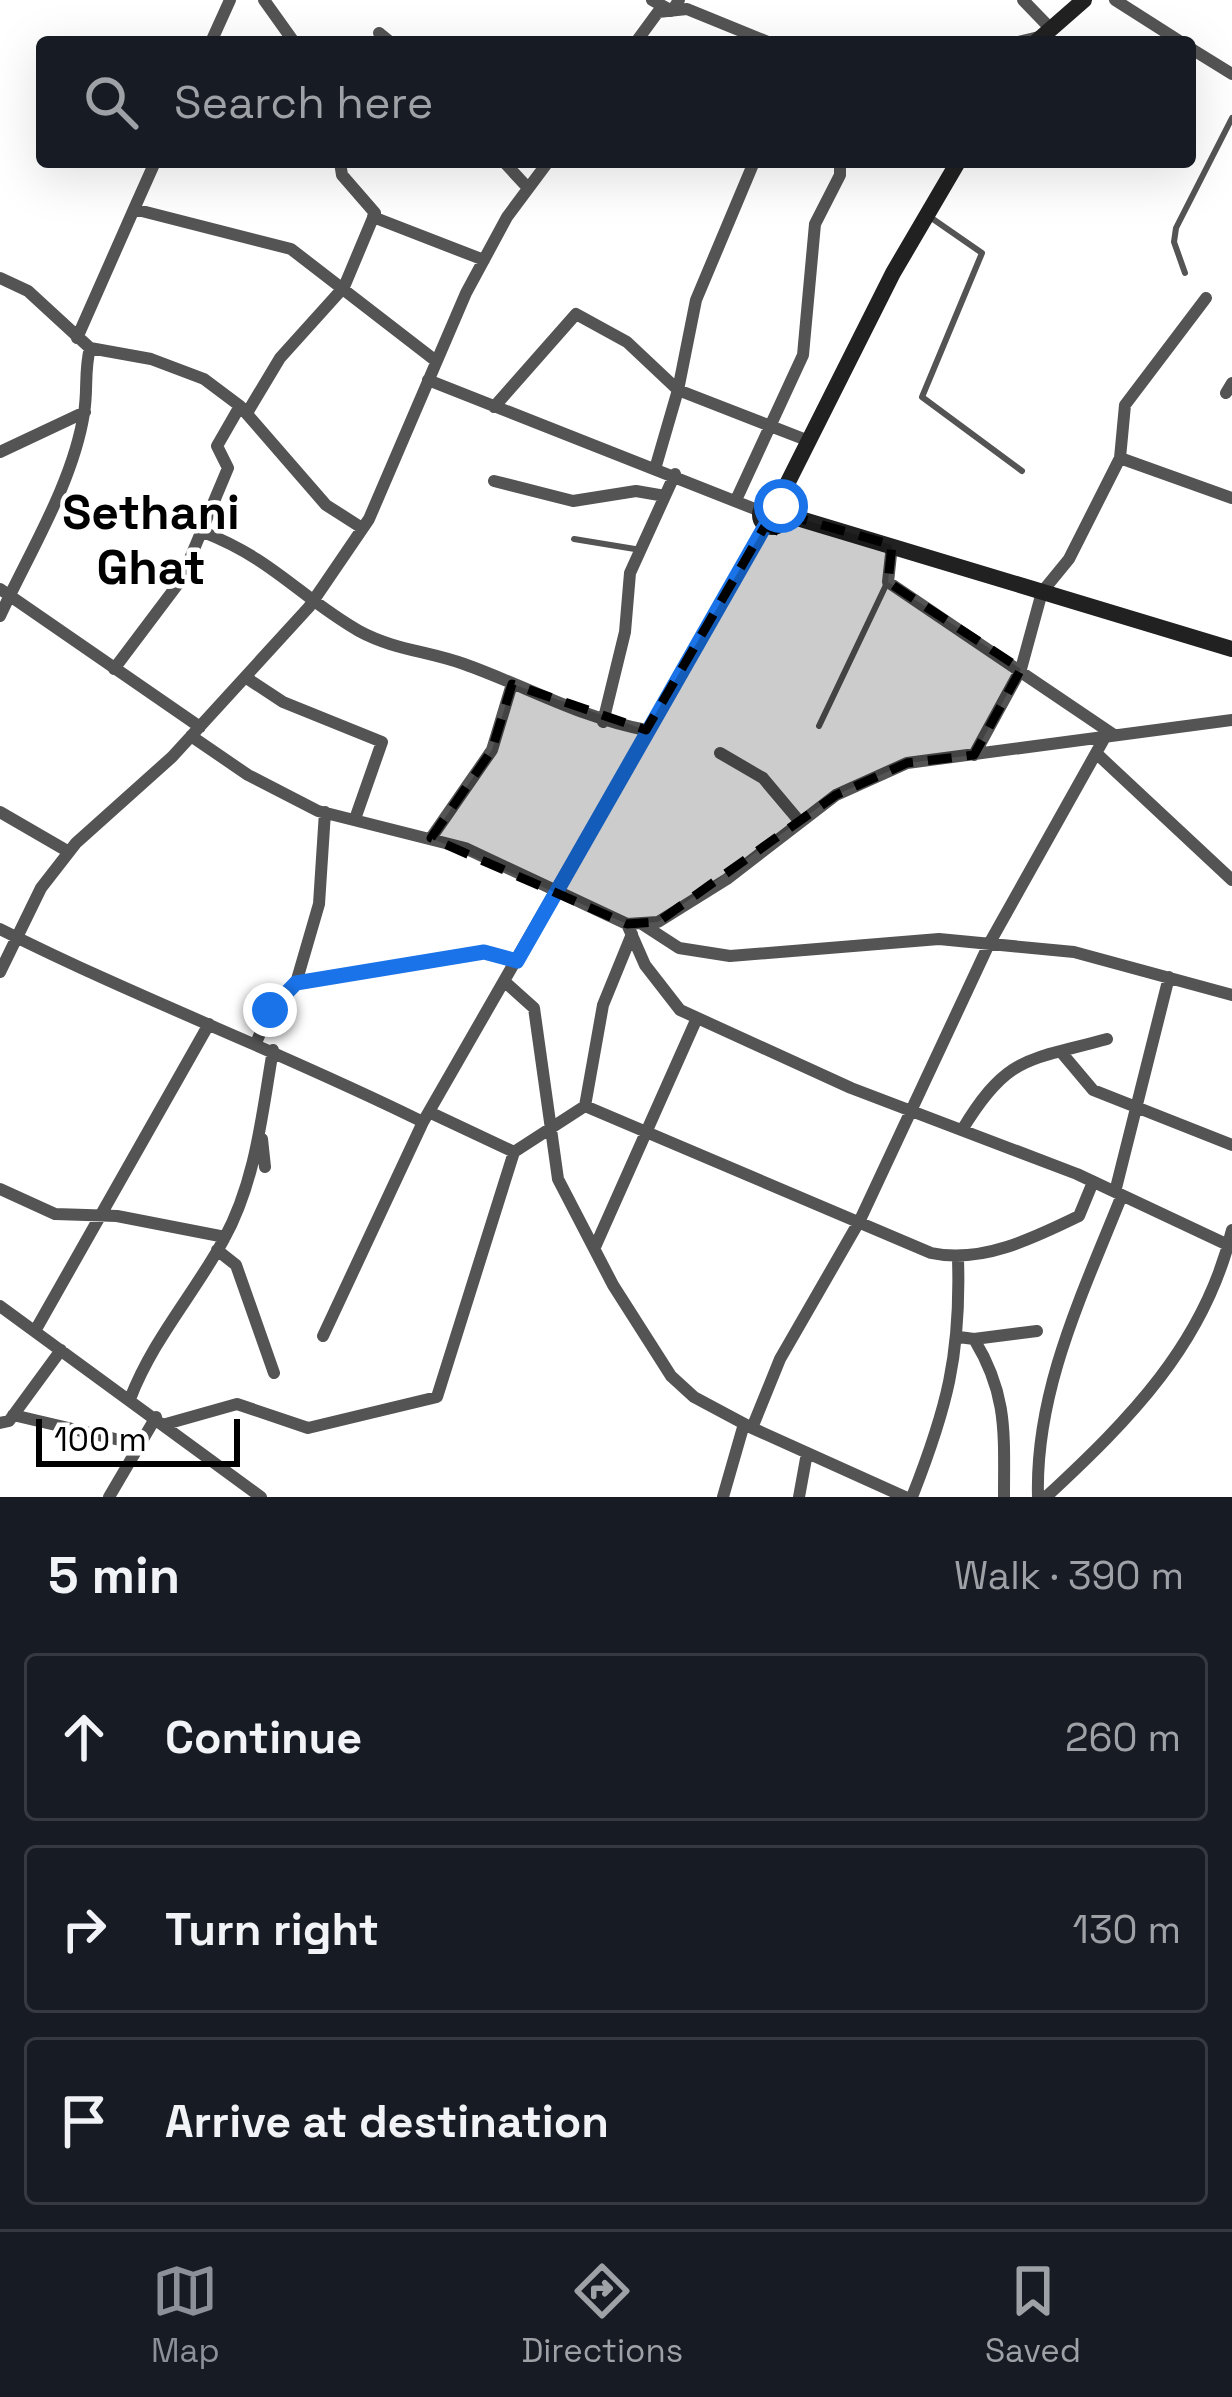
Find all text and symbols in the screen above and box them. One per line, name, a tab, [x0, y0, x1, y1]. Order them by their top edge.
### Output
search box	[36, 36, 1196, 168]
icon: search	[78, 69, 144, 135]
text: Search here	[174, 74, 433, 131]
route start	[754, 479, 808, 533]
district label: Sethani Ghat	[62, 482, 240, 598]
route end	[243, 983, 297, 1037]
scale bar	[36, 1413, 240, 1466]
text: 100 m	[54, 1419, 147, 1461]
text: 5 min	[48, 1543, 180, 1608]
text: Walk · 390 m	[954, 1551, 1184, 1600]
icon: ahead	[51, 1704, 117, 1770]
text: Continue	[165, 1709, 362, 1766]
text: 260 m	[1065, 1713, 1181, 1762]
icon: right	[51, 1896, 117, 1962]
text: Turn right	[165, 1901, 379, 1958]
text: 130 m	[1073, 1905, 1181, 1954]
icon: arrive	[51, 2088, 117, 2154]
text: Arrive at destination	[165, 2093, 609, 2150]
tab: Map	[151, 2258, 220, 2372]
tab: Directions	[521, 2258, 683, 2372]
tab: Saved	[985, 2258, 1081, 2372]

